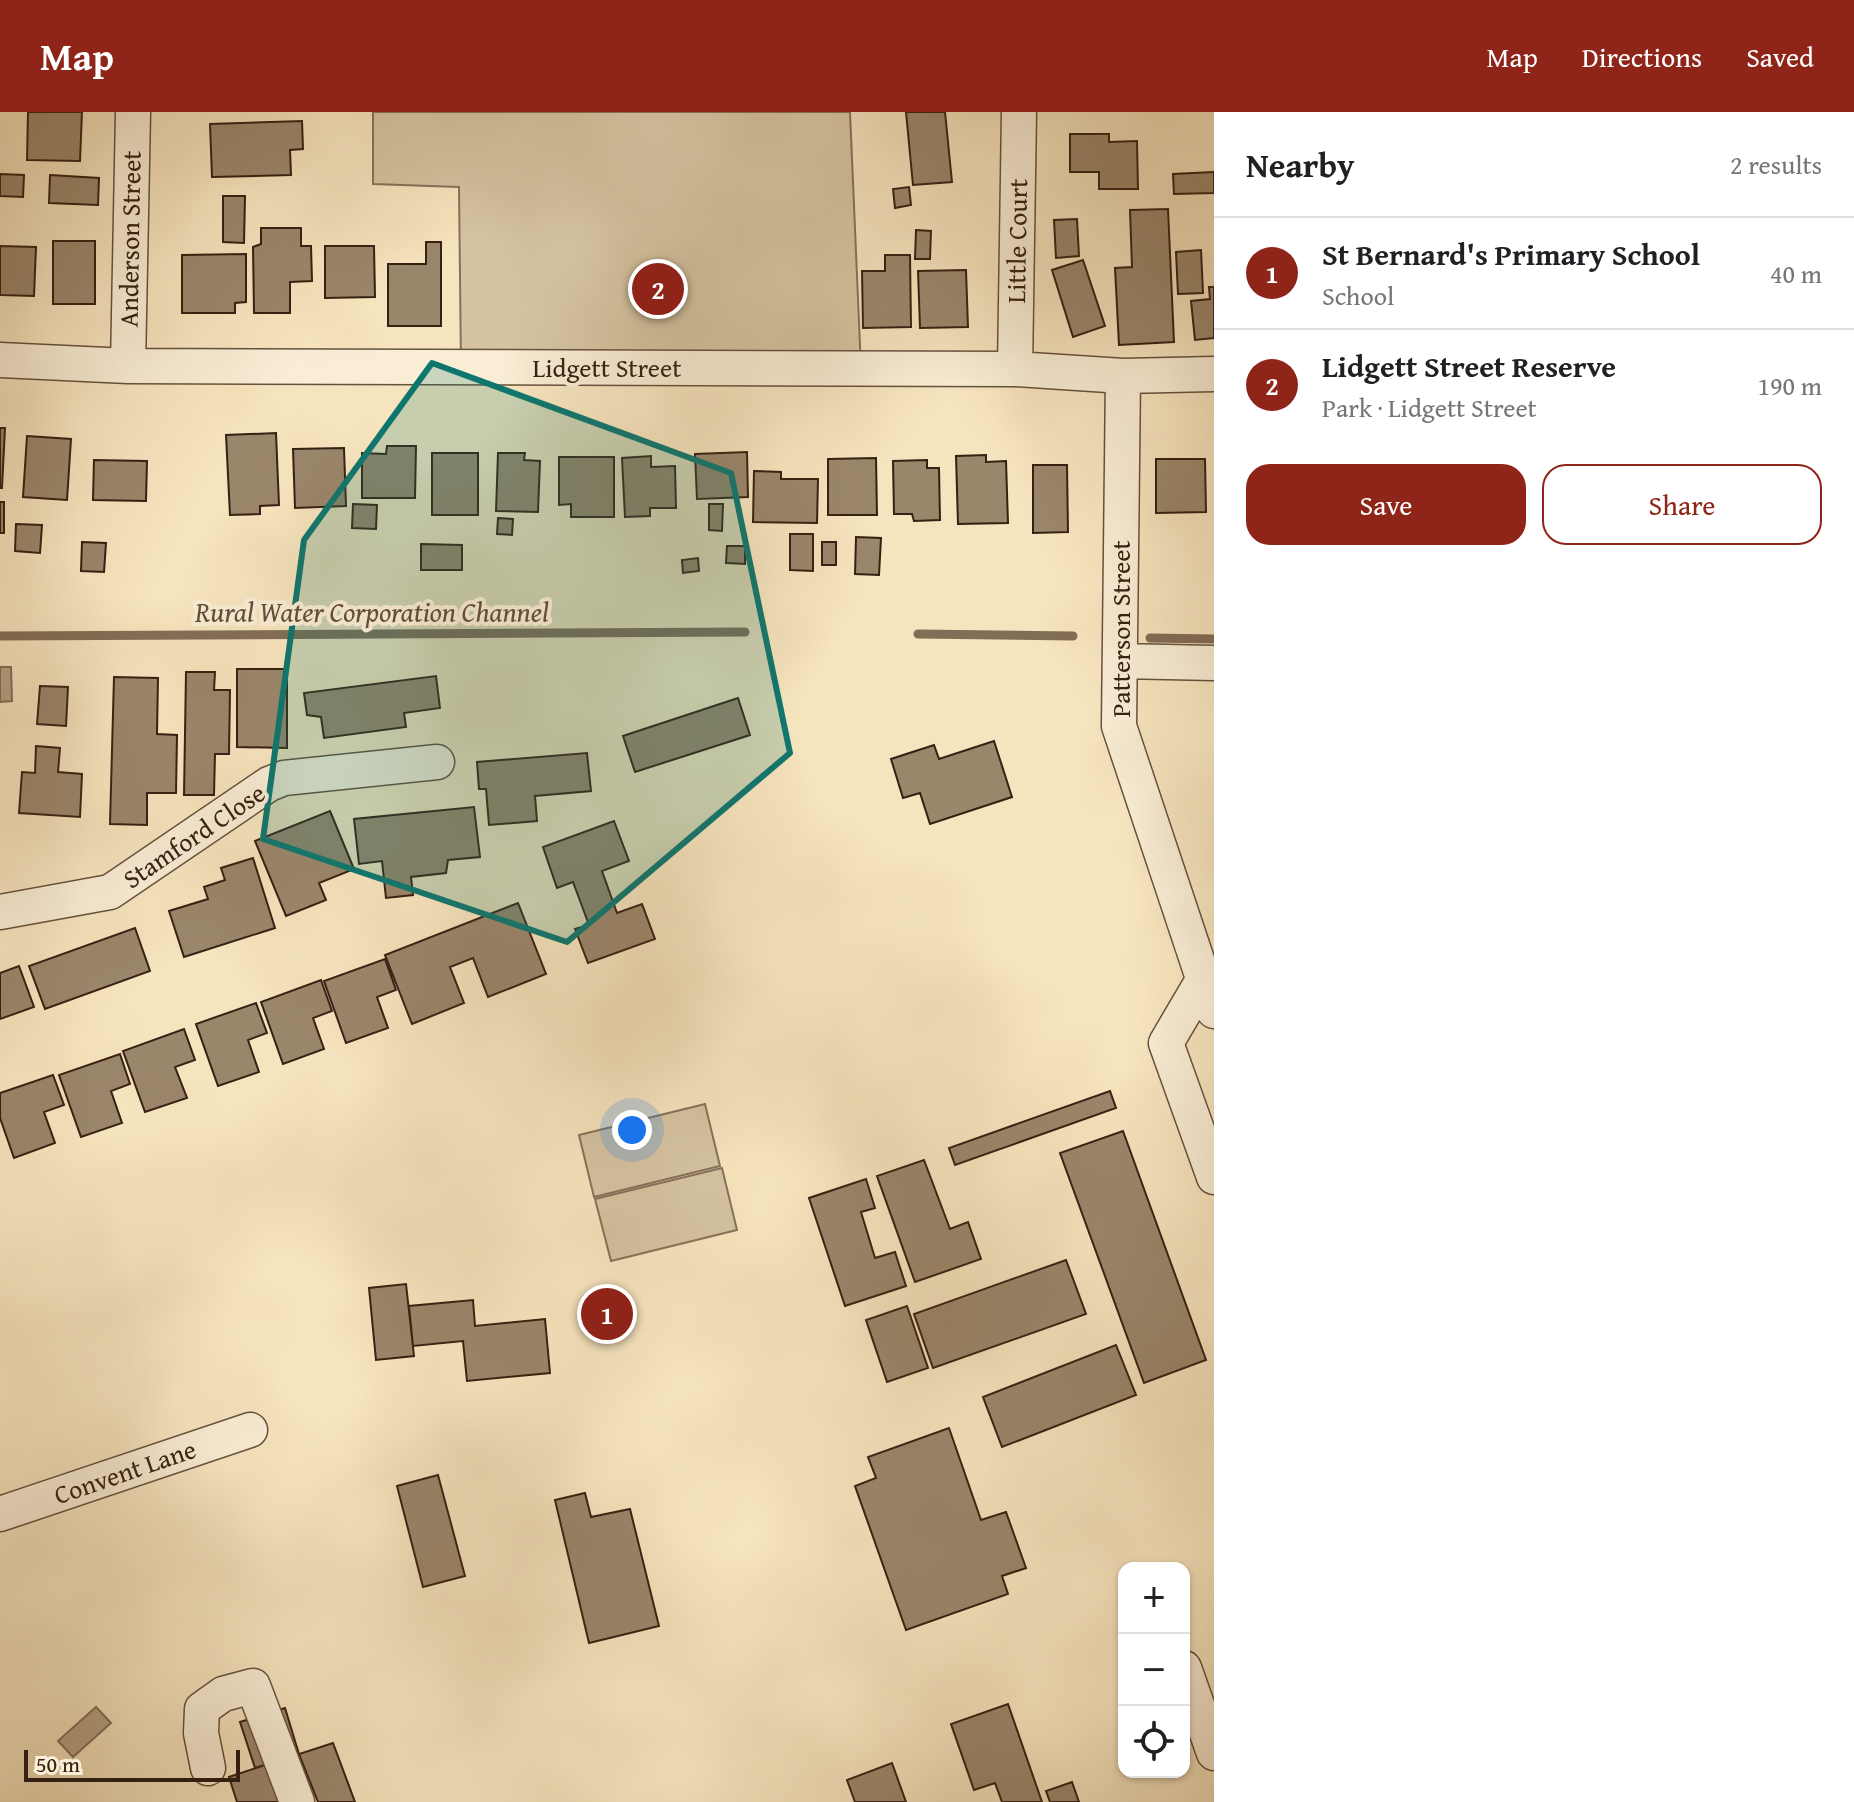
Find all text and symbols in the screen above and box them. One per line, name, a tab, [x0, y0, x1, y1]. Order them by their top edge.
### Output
text: Map	[40, 28, 114, 84]
text: Map	[1486, 36, 1538, 77]
text: Directions	[1582, 36, 1702, 77]
text: Saved	[1746, 36, 1814, 77]
text: Nearby	[1246, 140, 1355, 189]
text: 2 results	[1730, 145, 1822, 184]
street label: Anderson Street	[108, 150, 151, 328]
street label: Little Court	[996, 178, 1037, 304]
text: St Bernard's Primary School	[1322, 232, 1700, 276]
text: 1	[1265, 254, 1279, 293]
text: 40 m	[1770, 254, 1822, 293]
pin: 2	[632, 259, 684, 319]
text: School	[1322, 276, 1394, 315]
text: Lidgett Street Reserve	[1322, 344, 1616, 388]
street label: Lidgett Street	[533, 348, 681, 387]
text: 2	[1265, 366, 1279, 405]
text: 190 m	[1757, 366, 1822, 405]
text: Park · Lidgett Street	[1322, 388, 1537, 427]
button: Save	[1246, 464, 1526, 545]
button: Share	[1542, 464, 1822, 545]
street label: Patterson Street	[1101, 540, 1140, 718]
water label: Rural Water Corporation Channel	[194, 591, 549, 632]
street label: Stamford Close	[115, 773, 273, 898]
your location	[612, 1110, 652, 1150]
pin: 1	[581, 1284, 633, 1344]
street label: Convent Lane	[49, 1429, 201, 1514]
map controls	[1118, 1562, 1190, 1778]
button: +	[1118, 1562, 1190, 1634]
button: −	[1118, 1634, 1190, 1706]
button: locate	[1118, 1706, 1190, 1778]
scale bar	[24, 1746, 240, 1782]
text: 50 m	[36, 1748, 80, 1780]

